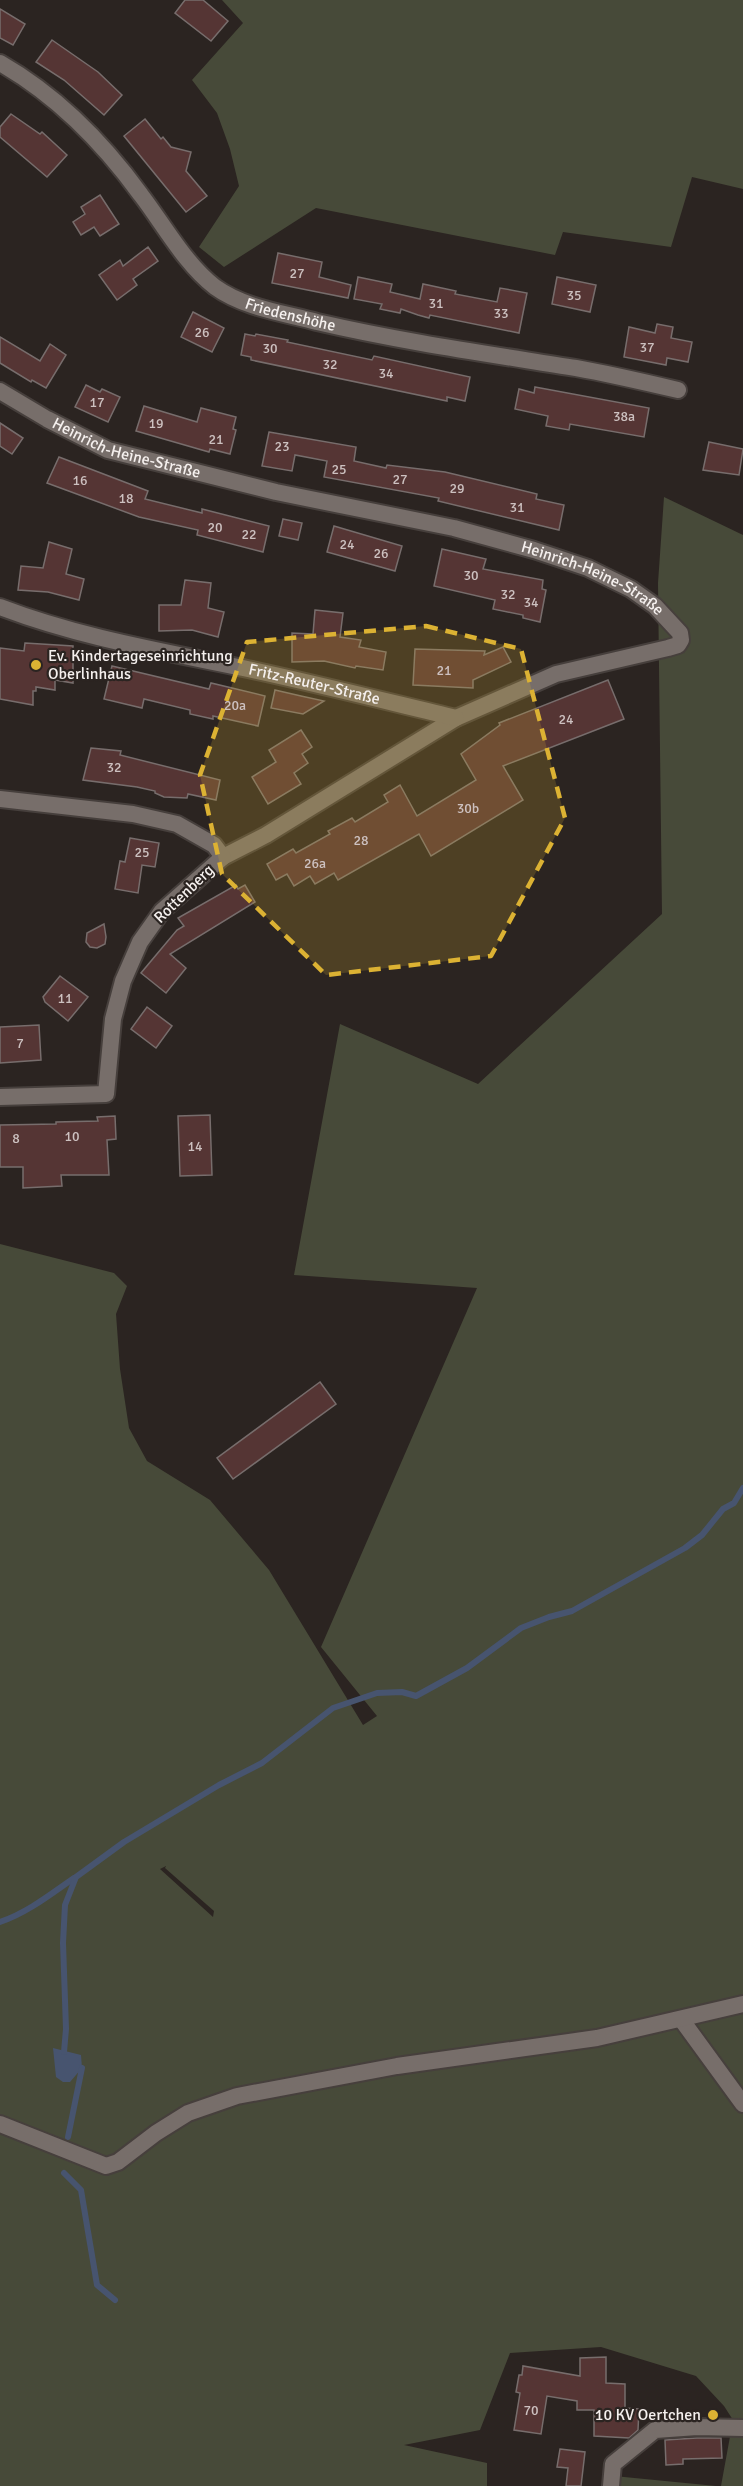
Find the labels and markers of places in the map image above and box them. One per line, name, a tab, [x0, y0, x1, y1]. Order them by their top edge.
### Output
place label: Ev. Kindertageseinrichtung Oberlinhaus	[48, 646, 233, 684]
marker: Ev. Kindertageseinrichtung Oberlinhaus	[29, 658, 43, 672]
place label: 10 KV Oertchen	[595, 2405, 701, 2425]
marker: 10 KV Oertchen	[706, 2408, 720, 2422]

